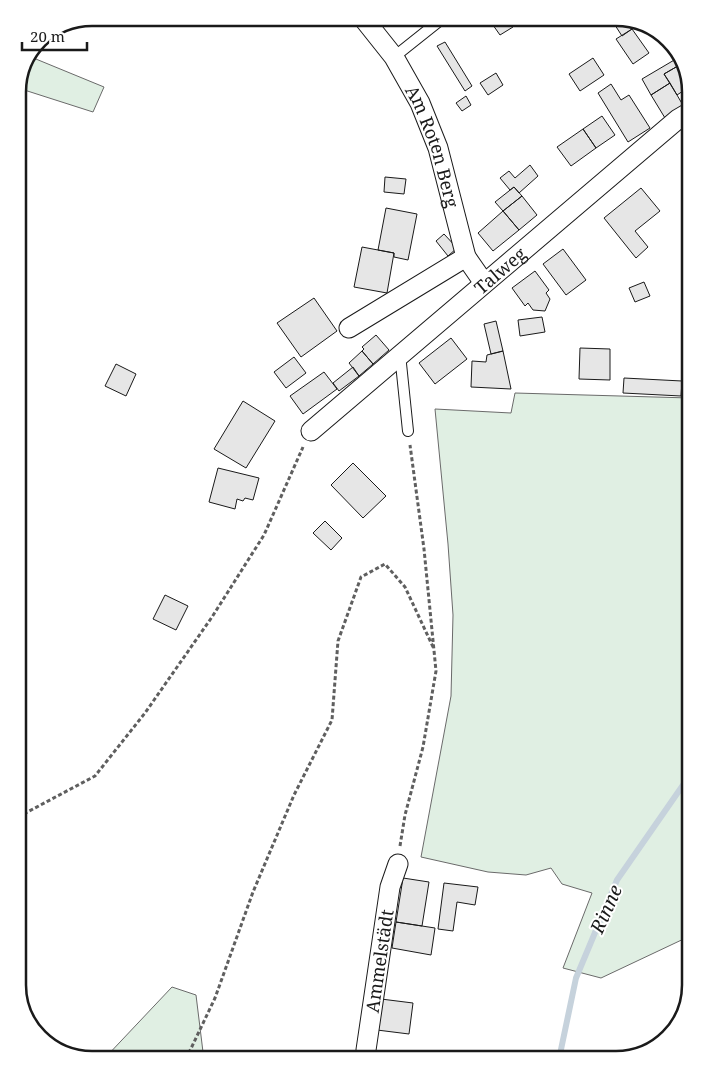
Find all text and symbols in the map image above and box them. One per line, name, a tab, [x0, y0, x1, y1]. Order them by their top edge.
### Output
scale bar	[22, 20, 88, 52]
text: 20 m	[30, 26, 65, 46]
street label: Am Roten Berg	[400, 81, 465, 210]
street label: Talweg	[469, 241, 531, 299]
water label: Rinne	[583, 881, 628, 938]
street label: Ammelstädt	[360, 908, 399, 1014]

